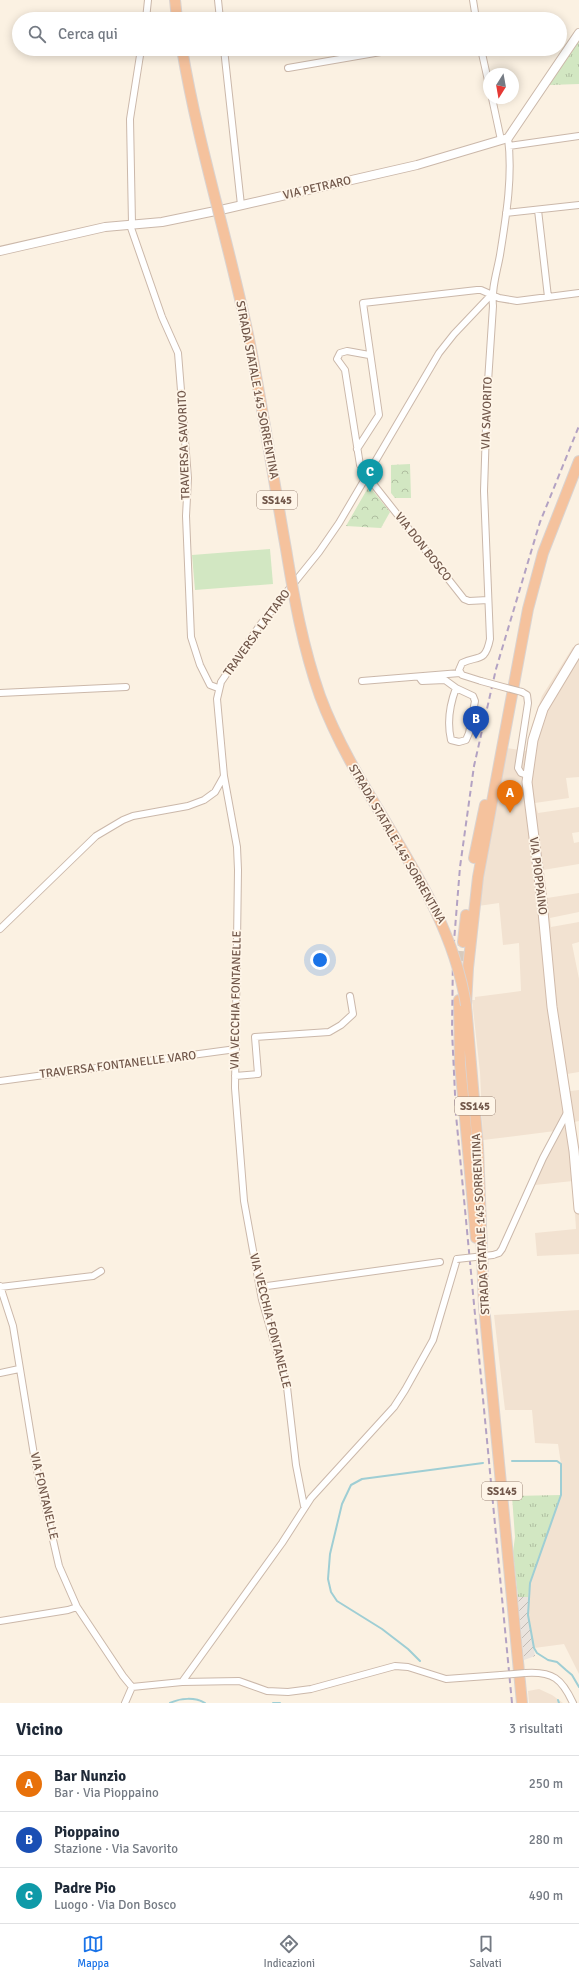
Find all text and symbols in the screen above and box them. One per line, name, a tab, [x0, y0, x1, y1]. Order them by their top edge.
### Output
search box	[12, 12, 567, 56]
icon: search	[26, 23, 48, 45]
text: Cerca qui	[58, 25, 118, 43]
north arrow	[483, 68, 519, 104]
street label: VIA PETRARO	[282, 173, 353, 203]
street label: STRADA STATALE 145 SORRENTINA	[232, 300, 282, 481]
street label: VIA SAVORITO	[478, 376, 496, 450]
street label: TRAVERSA SAVORITO	[175, 390, 193, 500]
pin: C	[357, 459, 383, 492]
road number: SS145	[257, 491, 297, 509]
street label: VIA DON BOSCO	[391, 509, 455, 585]
street label: TRAVERSA LATTARO	[220, 587, 294, 679]
pin: B	[463, 706, 489, 739]
street label: STRADA STATALE 145 SORRENTINA	[345, 762, 449, 927]
pin: A	[497, 780, 523, 813]
street label: VIA PIOPPAINO	[526, 836, 550, 916]
street label: VIA VECCHIA FONTANELLE	[227, 930, 245, 1070]
your location	[310, 950, 330, 970]
street label: TRAVERSA FONTANELLE VARO	[39, 1048, 197, 1082]
road number: SS145	[455, 1097, 495, 1115]
street label: STRADA STATALE 145 SORRENTINA	[469, 1132, 493, 1315]
street label: VIA VECCHIA FONTANELLE	[246, 1252, 294, 1390]
street label: VIA FONTANELLE	[27, 1451, 61, 1541]
road number: SS145	[482, 1482, 522, 1500]
text: Vicino	[16, 1719, 63, 1740]
text: 3 risultati	[509, 1721, 563, 1737]
text: Bar Nunzio	[54, 1767, 126, 1785]
text: A	[25, 1776, 33, 1792]
text: 250 m	[529, 1776, 563, 1792]
text: Bar · Via Pioppaino	[54, 1785, 159, 1801]
text: Pioppaino	[54, 1823, 120, 1841]
text: B	[25, 1832, 33, 1848]
text: 280 m	[529, 1832, 563, 1848]
text: Stazione · Via Savorito	[54, 1841, 178, 1857]
text: Padre Pio	[54, 1879, 116, 1897]
text: C	[25, 1888, 33, 1904]
text: 490 m	[529, 1888, 563, 1904]
text: Luogo · Via Don Bosco	[54, 1897, 176, 1913]
tab: Mappa	[77, 1933, 109, 1970]
tab: Indicazioni	[264, 1933, 315, 1970]
tab: Salvati	[470, 1933, 502, 1970]

